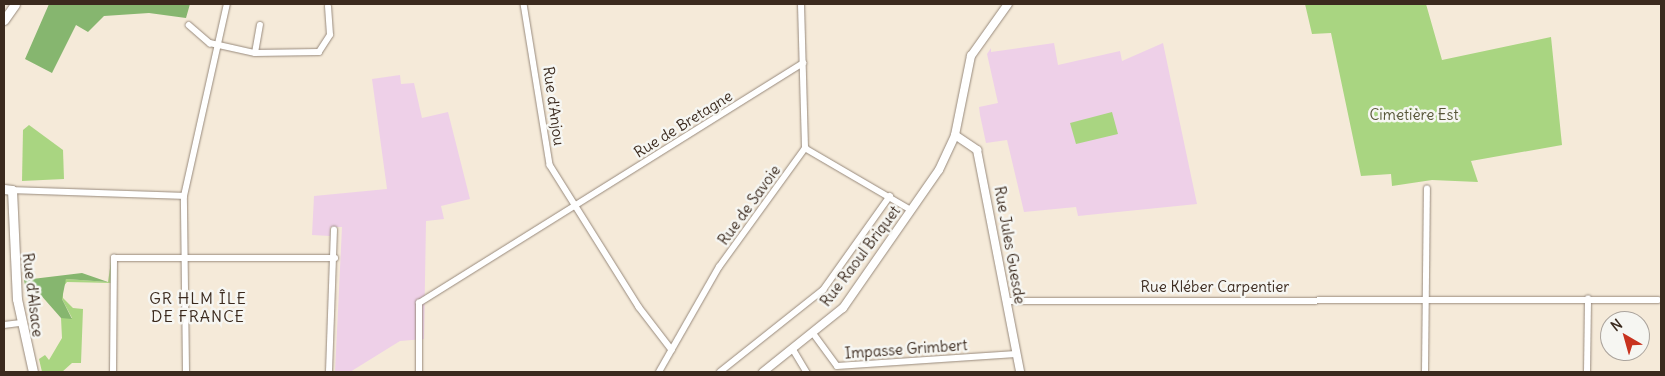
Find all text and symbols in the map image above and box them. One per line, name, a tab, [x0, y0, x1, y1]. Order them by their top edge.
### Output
street label: Rue d'Anjou	[540, 65, 568, 147]
street label: Rue de Bretagne	[631, 87, 735, 161]
park label: Cimetière Est	[1370, 106, 1458, 124]
street label: Rue de Savoie	[714, 162, 784, 248]
street label: Rue Jules Guesde	[991, 185, 1029, 305]
street label: Rue Raoul Briquet	[816, 202, 904, 310]
street label: Rue d'Alsace	[19, 252, 47, 338]
street label: Rue Kléber Carpentier	[1141, 278, 1289, 296]
district label: GR HLM ÎLE DE FRANCE	[148, 288, 248, 326]
north arrow	[1600, 311, 1650, 361]
text: N	[1607, 315, 1626, 335]
street label: Impasse Grimbert	[844, 336, 968, 362]

